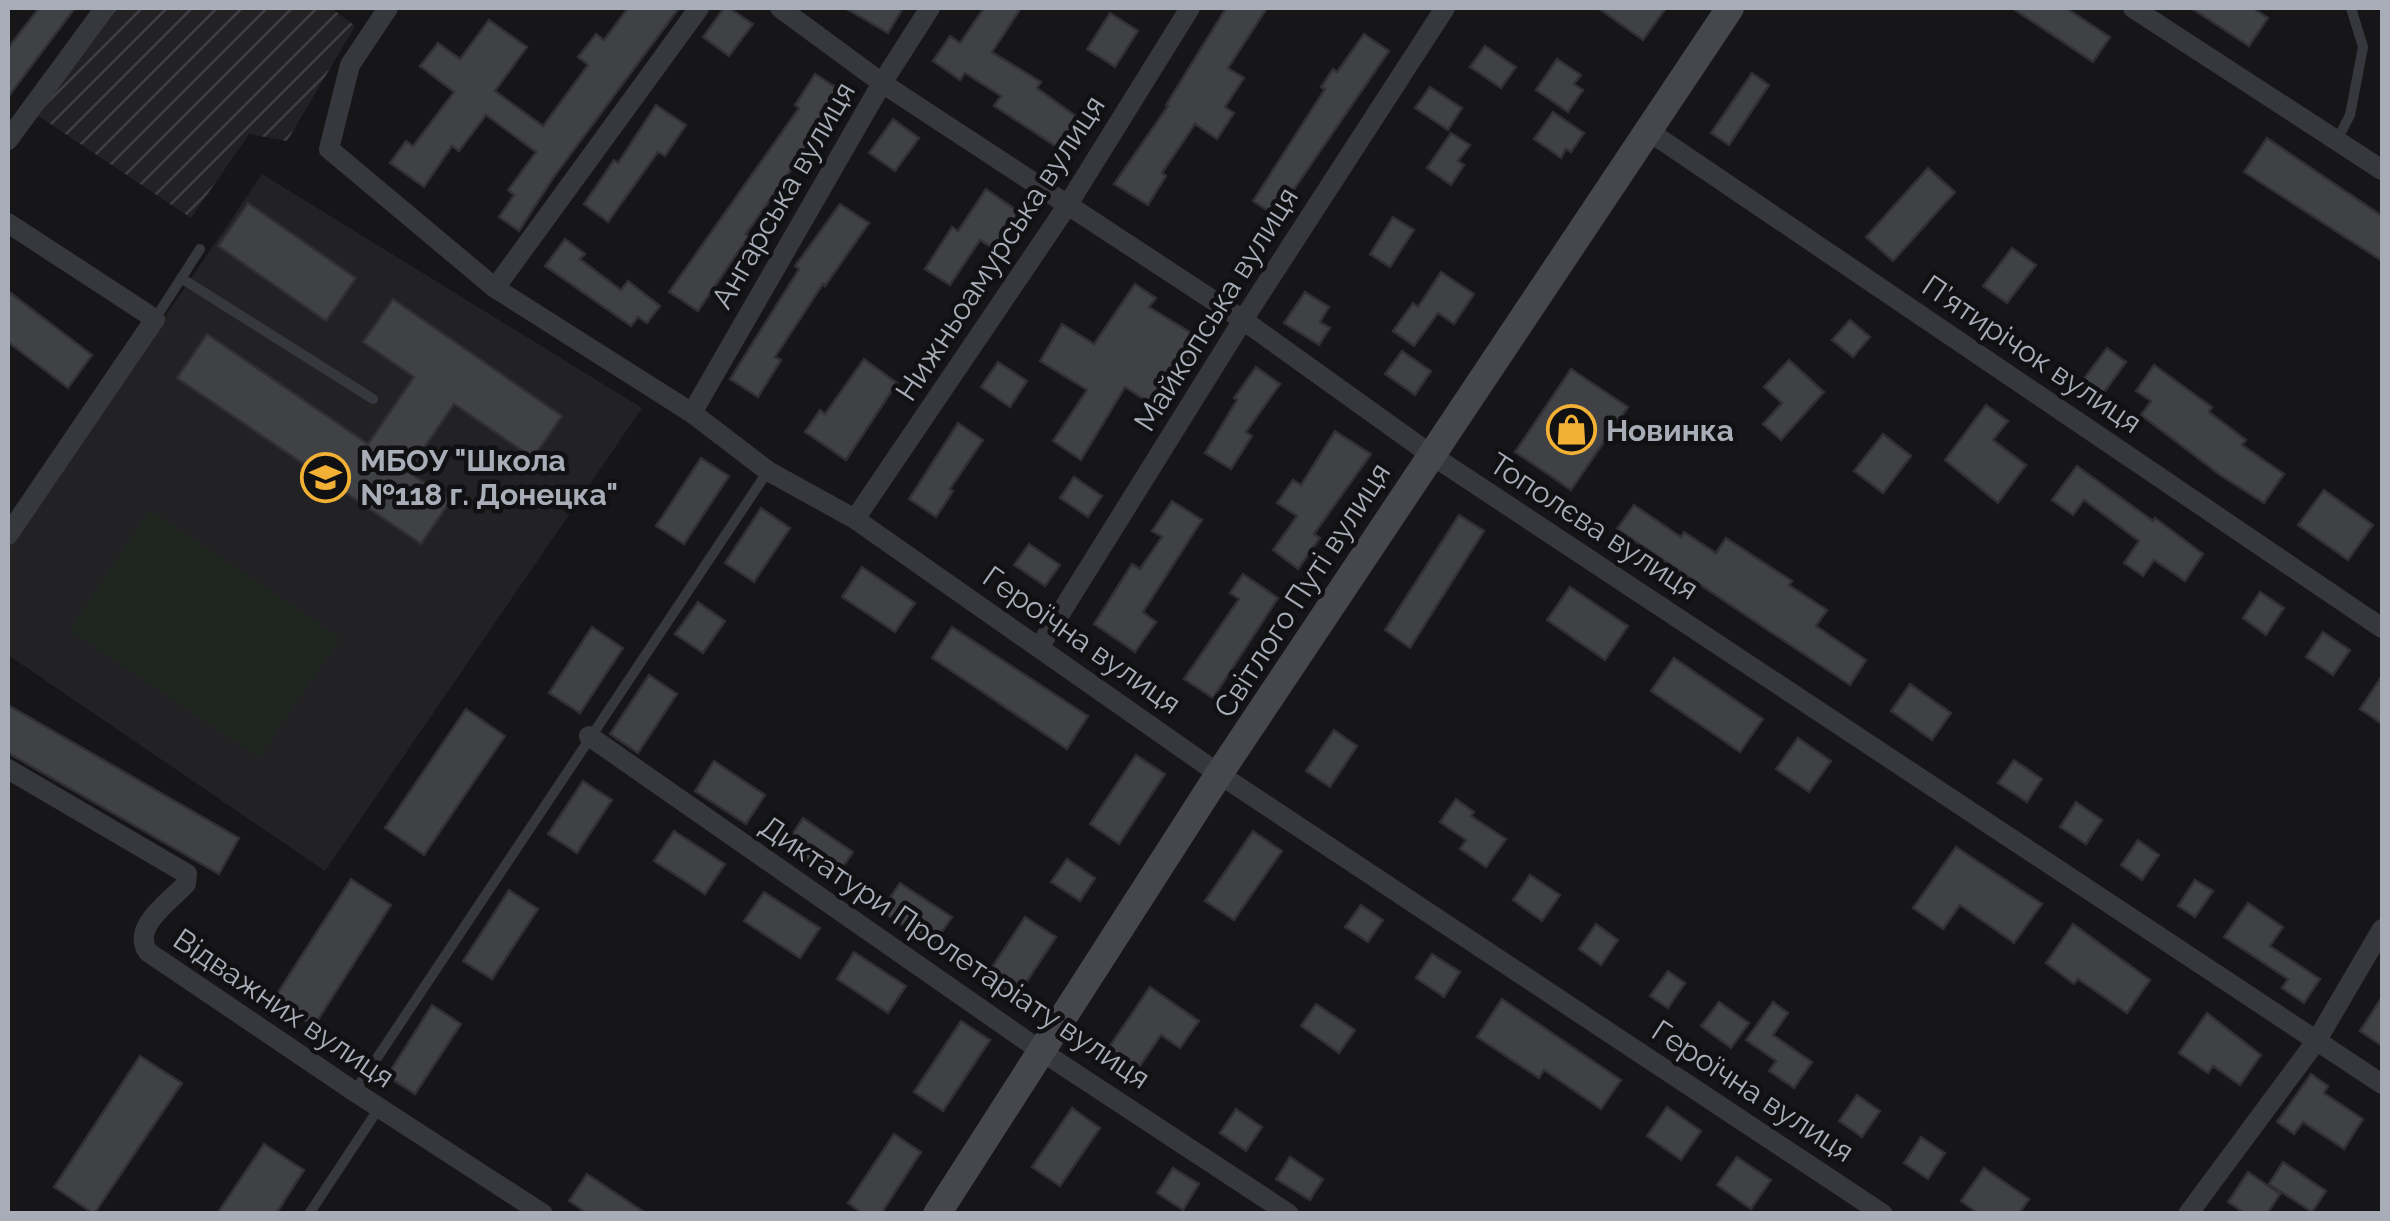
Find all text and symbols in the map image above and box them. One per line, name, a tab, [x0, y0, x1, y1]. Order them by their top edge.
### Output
street label: Ангарська вулиця	[704, 76, 862, 314]
street label: Нижньоамурська вулиця	[888, 89, 1112, 407]
street label: Майкопська вулиця	[1127, 181, 1305, 437]
street label: П’ятирічок вулиця	[1916, 268, 2148, 440]
shop icon: Новинка	[1545, 404, 1597, 456]
place label: Новинка	[1606, 413, 1734, 448]
place label: МБОУ "Школа №118 г. Донецка"	[360, 443, 618, 512]
street label: Тополєва вулиця	[1483, 446, 1705, 606]
school or university icon: МБОУ "Школа №118 г. Донецка"	[299, 451, 351, 503]
street label: Світлого Путі вулиця	[1207, 456, 1397, 724]
street label: Героїчна вулиця	[976, 559, 1188, 721]
street label: Диктатури Пролетаріату вулиця	[754, 808, 1156, 1096]
street label: Відважних вулиця	[167, 921, 401, 1095]
street label: Героїчна вулиця	[1646, 1013, 1860, 1169]

